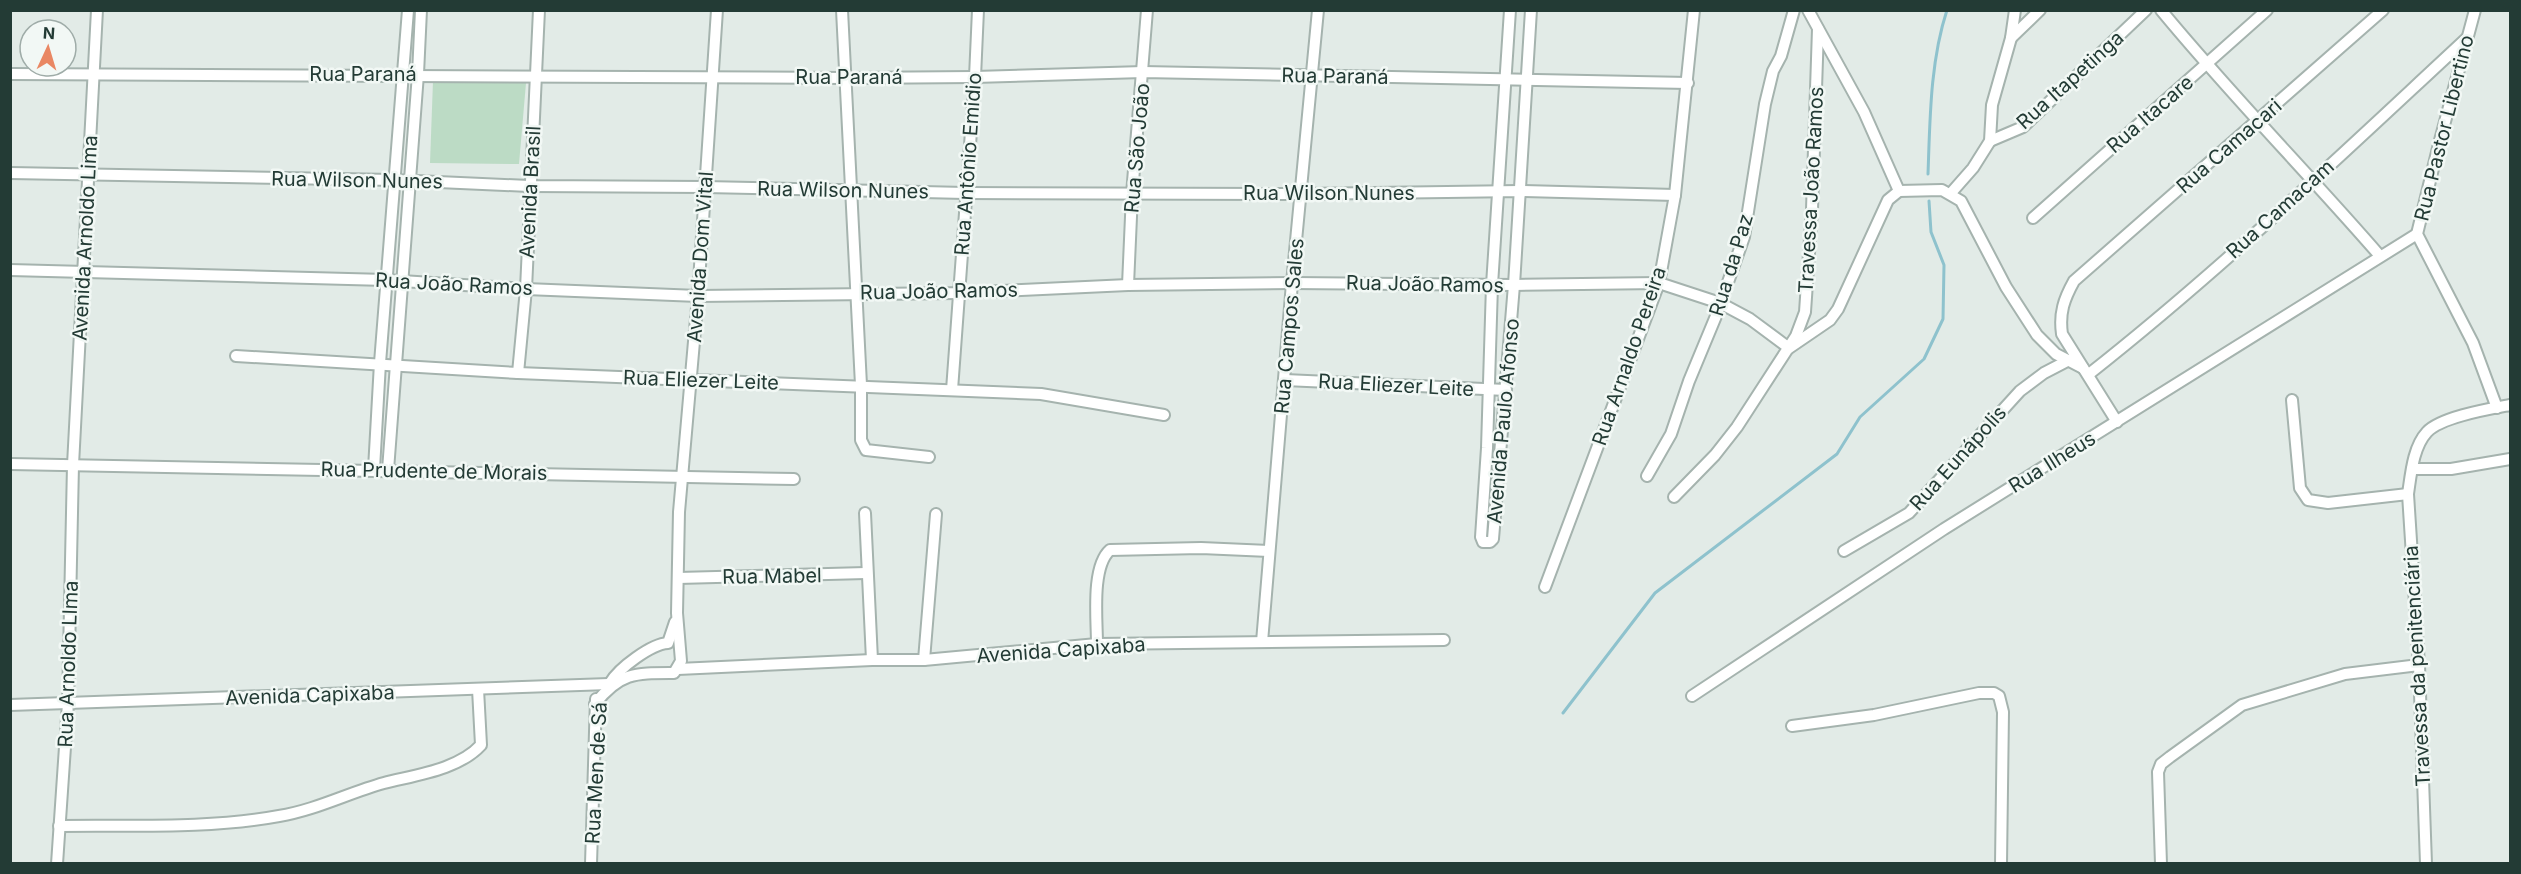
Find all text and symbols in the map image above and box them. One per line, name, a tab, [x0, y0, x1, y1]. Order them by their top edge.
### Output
north arrow	[18, 18, 78, 78]
text: N	[42, 23, 56, 43]
street label: Rua Itapetinga	[2012, 26, 2128, 134]
street label: Rua Pastor Libertino	[2409, 33, 2479, 223]
street label: Rua Paraná	[309, 62, 417, 86]
street label: Rua Paraná	[1281, 63, 1389, 89]
street label: Rua Paraná	[795, 65, 903, 89]
street label: Rua Itacare	[2102, 70, 2198, 158]
street label: Rua Antônio Emidio	[950, 72, 986, 256]
street label: Rua São João	[1119, 82, 1155, 214]
street label: Travessa João Ramos	[1794, 86, 1828, 294]
street label: Rua Camacari	[2171, 94, 2287, 198]
street label: Avenida Brasil	[515, 125, 545, 259]
street label: Avenida Arnoldo Lima	[68, 135, 102, 341]
street label: Rua Camacam	[2221, 154, 2339, 264]
street label: Rua Wilson Nunes	[271, 167, 443, 193]
street label: Avenida Dom Vital	[682, 171, 718, 343]
street label: Rua Wilson Nunes	[757, 177, 929, 203]
street label: Rua Wilson Nunes	[1243, 181, 1415, 205]
street label: Rua da Paz	[1704, 211, 1758, 319]
street label: Rua Campos Sales	[1269, 237, 1309, 415]
street label: Rua Arnaldo Pereira	[1587, 263, 1671, 449]
street label: Rua João Ramos	[374, 268, 534, 300]
street label: Rua João Ramos	[1346, 271, 1504, 297]
street label: Rua João Ramos	[860, 278, 1018, 304]
street label: Avenida Paulo Afonso	[1482, 317, 1524, 525]
street label: Rua Eliezer Leite	[623, 365, 779, 395]
street label: Rua Eliezer Leite	[1317, 369, 1475, 401]
street label: Rua Eunápolis	[1905, 401, 2011, 515]
street label: Rua Ilheus	[2004, 426, 2100, 498]
street label: Rua Prudente de Morais	[320, 457, 548, 485]
street label: Travessa da penitenciária	[2399, 545, 2435, 787]
street label: Rua Mabel	[722, 563, 822, 589]
street label: Rua Arnoldo LIma	[53, 580, 83, 748]
street label: Avenida Capixaba	[976, 632, 1146, 668]
street label: Avenida Capixaba	[225, 680, 395, 710]
street label: Rua Men de Sá	[580, 701, 612, 845]

